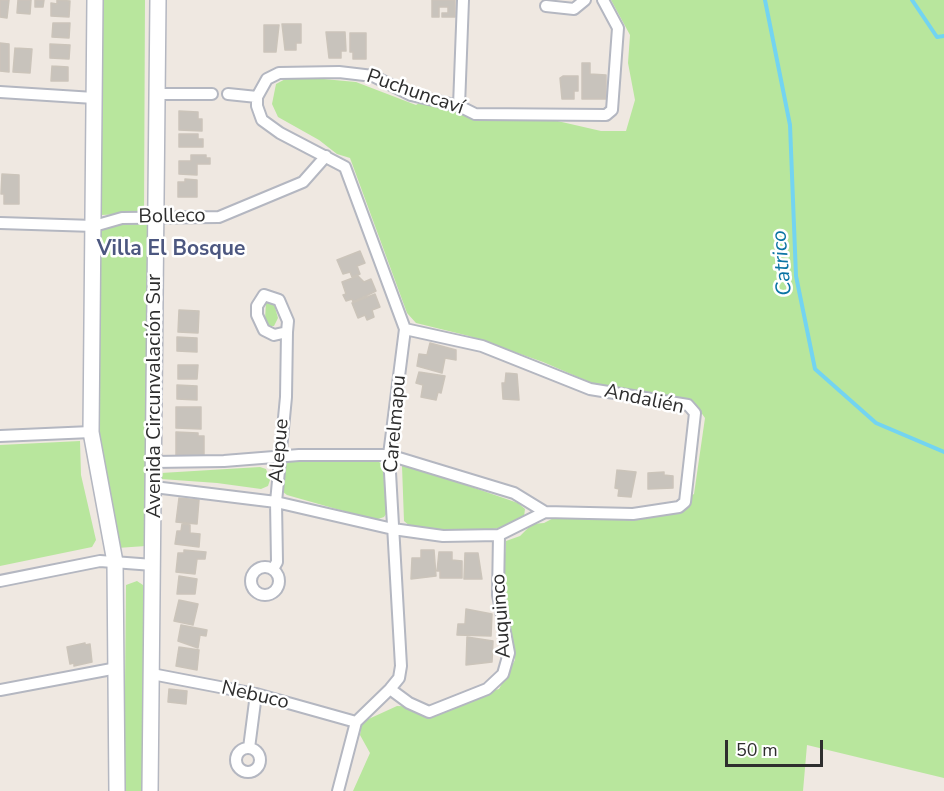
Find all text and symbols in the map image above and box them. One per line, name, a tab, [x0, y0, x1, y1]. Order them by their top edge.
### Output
street label: Puchuncaví	[363, 65, 467, 121]
street label: Bolleco	[138, 204, 206, 230]
water label: Catrico	[768, 229, 798, 297]
district label: Villa El Bosque	[97, 237, 245, 263]
street label: Avenida Circunvalación Sur	[143, 274, 167, 518]
street label: Carelmapu	[380, 374, 412, 474]
street label: Andalién	[602, 380, 686, 420]
street label: Alepue	[265, 418, 295, 484]
street label: Auquinco	[487, 573, 517, 659]
street label: Nebuco	[219, 677, 291, 715]
scale bar	[728, 728, 826, 766]
text: 50 m	[736, 738, 778, 762]

